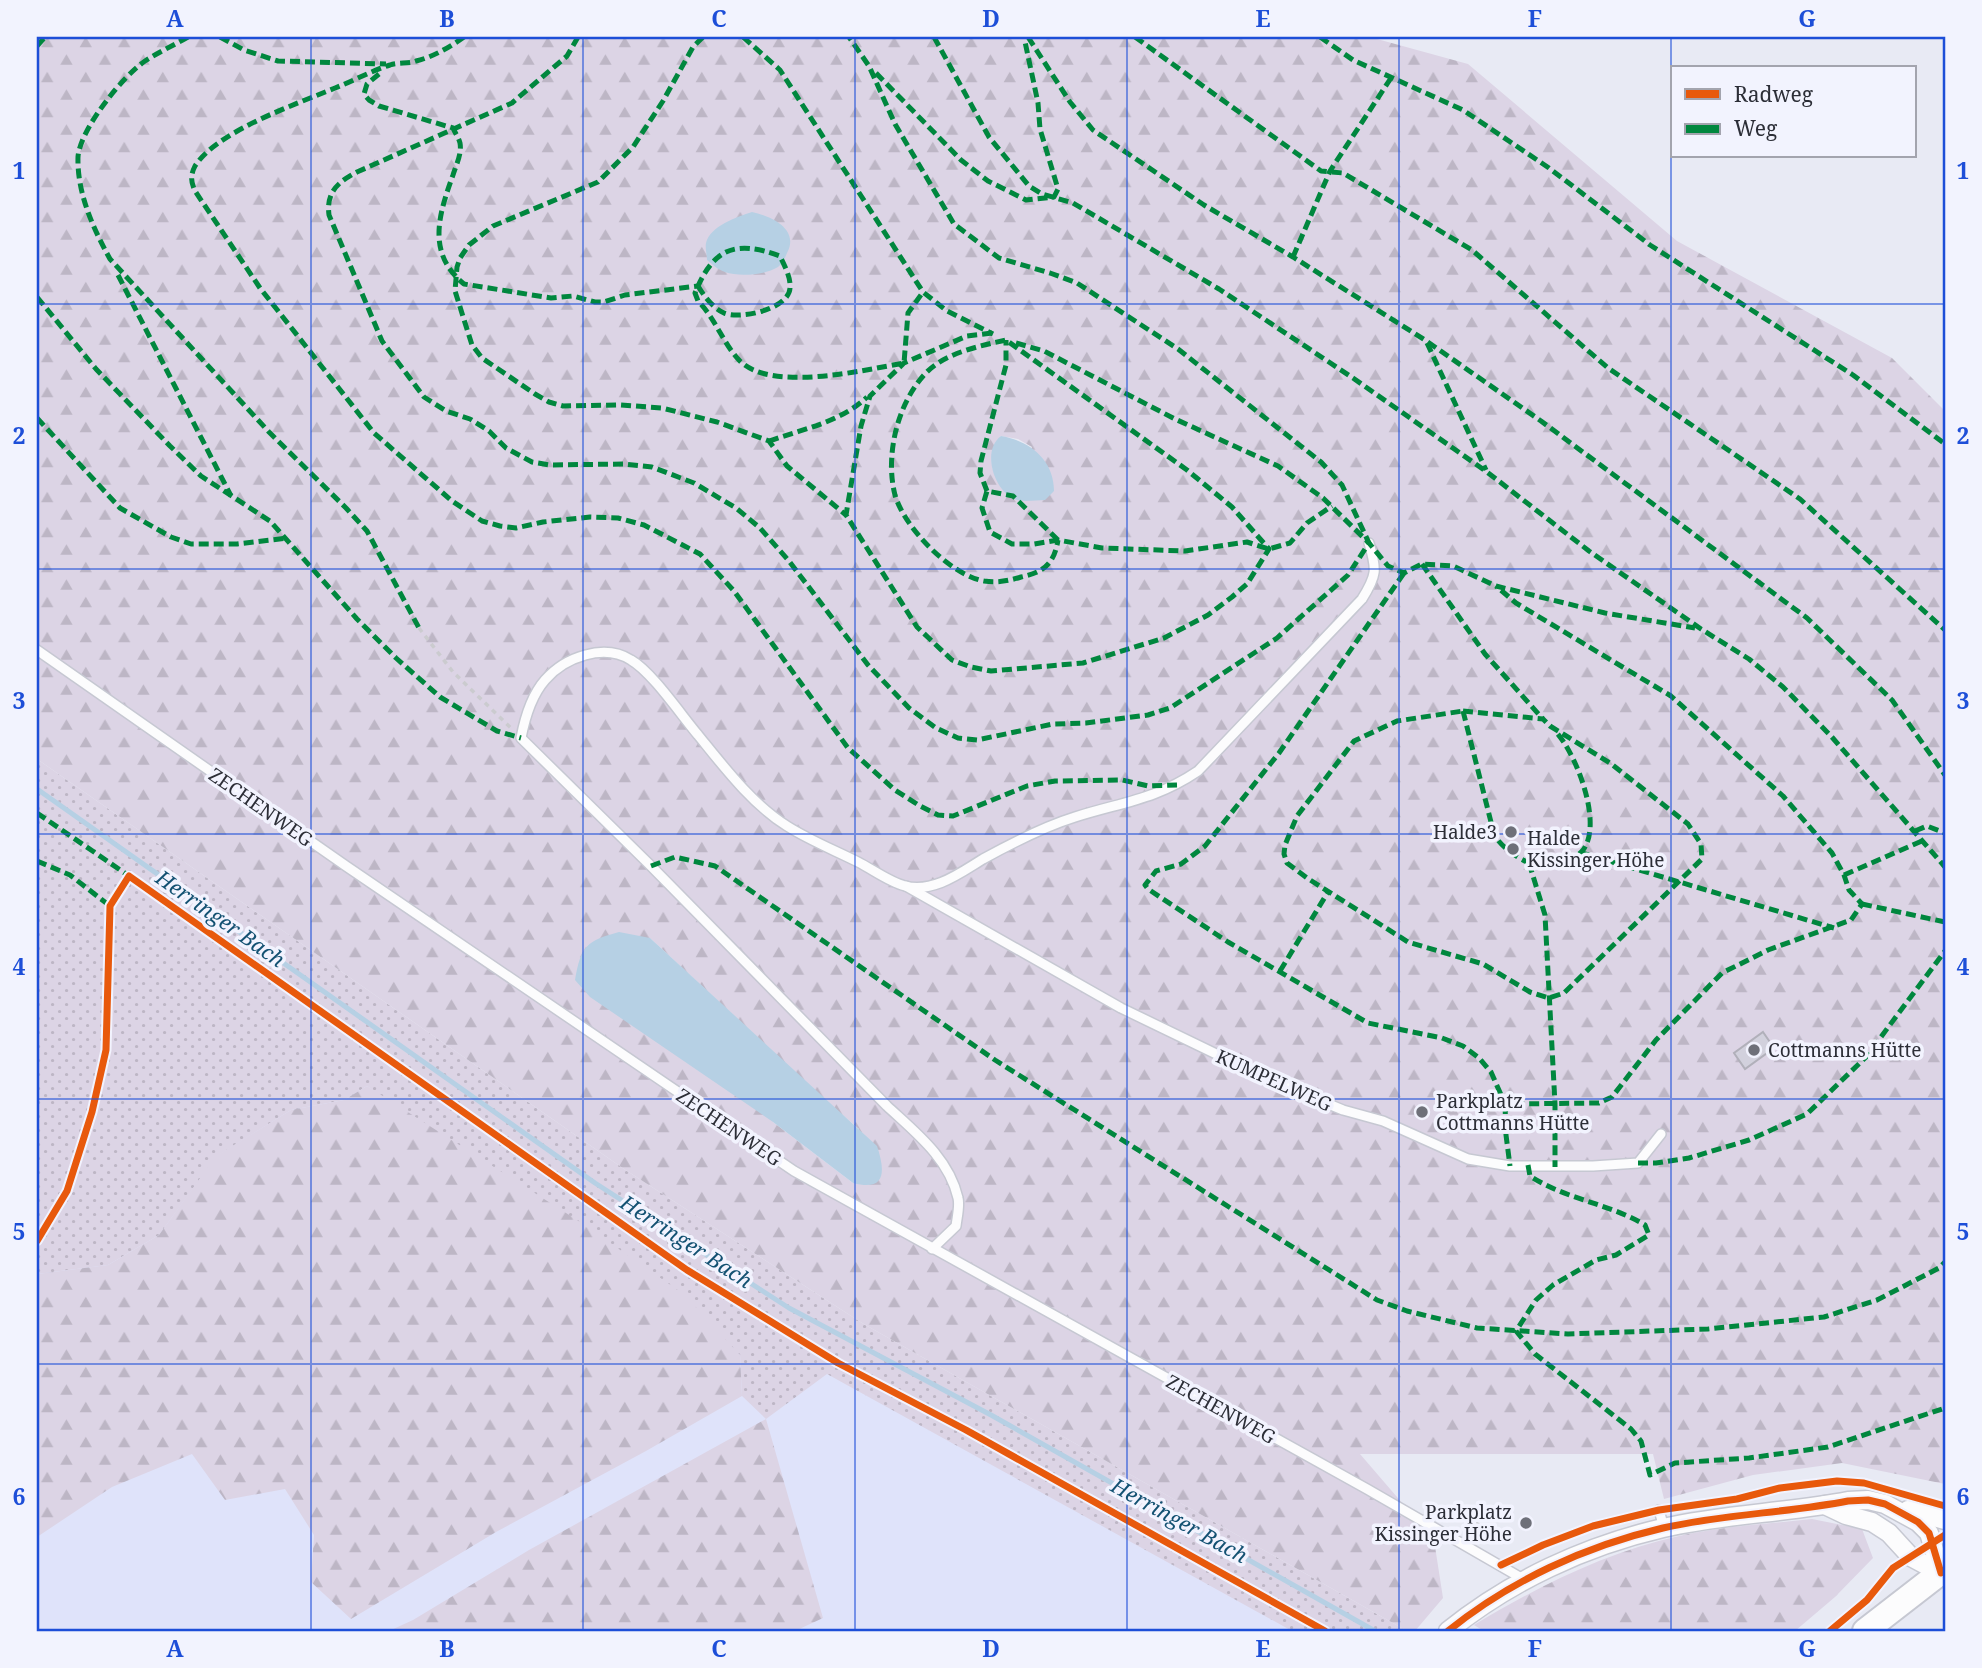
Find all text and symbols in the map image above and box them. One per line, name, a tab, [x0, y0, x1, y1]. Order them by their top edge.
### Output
text: A	[166, 2, 184, 34]
text: B	[439, 2, 455, 34]
text: C	[711, 2, 727, 34]
text: D	[982, 2, 1000, 34]
text: E	[1255, 2, 1271, 34]
text: F	[1528, 2, 1542, 34]
text: G	[1798, 2, 1816, 34]
legend	[1671, 66, 1916, 158]
text: Radweg	[1734, 80, 1814, 108]
text: Weg	[1734, 114, 1778, 142]
text: 1	[13, 154, 26, 186]
text: 1	[1957, 154, 1970, 186]
text: 2	[13, 419, 26, 451]
text: 2	[1957, 419, 1970, 451]
text: 3	[13, 684, 26, 716]
text: 3	[1957, 684, 1970, 716]
street label: ZECHENWEG	[204, 762, 319, 853]
place label: Halde3	[1433, 819, 1497, 845]
marker: Halde3	[1503, 824, 1519, 840]
place label: Halde Kissinger Höhe	[1527, 825, 1664, 873]
marker: Halde Kissinger Höhe	[1505, 841, 1521, 857]
water label: Herringer Bach	[150, 863, 291, 973]
text: 4	[13, 950, 26, 982]
text: 4	[1957, 950, 1970, 982]
place label: Cottmanns Hütte	[1768, 1037, 1921, 1063]
marker: Cottmanns Hütte	[1746, 1042, 1762, 1058]
street label: KUMPELWEG	[1212, 1043, 1336, 1117]
street label: ZECHENWEG	[671, 1082, 787, 1172]
place label: Parkplatz Cottmanns Hütte	[1436, 1088, 1589, 1136]
marker: Parkplatz Cottmanns Hütte	[1414, 1104, 1430, 1120]
water label: Herringer Bach	[614, 1188, 758, 1294]
text: 5	[13, 1215, 26, 1247]
text: 5	[1957, 1215, 1970, 1247]
street label: ZECHENWEG	[1162, 1368, 1281, 1450]
water label: Herringer Bach	[1106, 1471, 1253, 1569]
text: 6	[13, 1480, 26, 1512]
text: 6	[1957, 1480, 1970, 1512]
place label: Parkplatz Kissinger Höhe	[1375, 1499, 1512, 1547]
marker: Parkplatz Kissinger Höhe	[1518, 1515, 1534, 1531]
text: A	[166, 1632, 184, 1664]
text: B	[439, 1632, 455, 1664]
text: C	[711, 1632, 727, 1664]
text: D	[982, 1632, 1000, 1664]
text: E	[1255, 1632, 1271, 1664]
text: F	[1528, 1632, 1542, 1664]
text: G	[1798, 1632, 1816, 1664]

